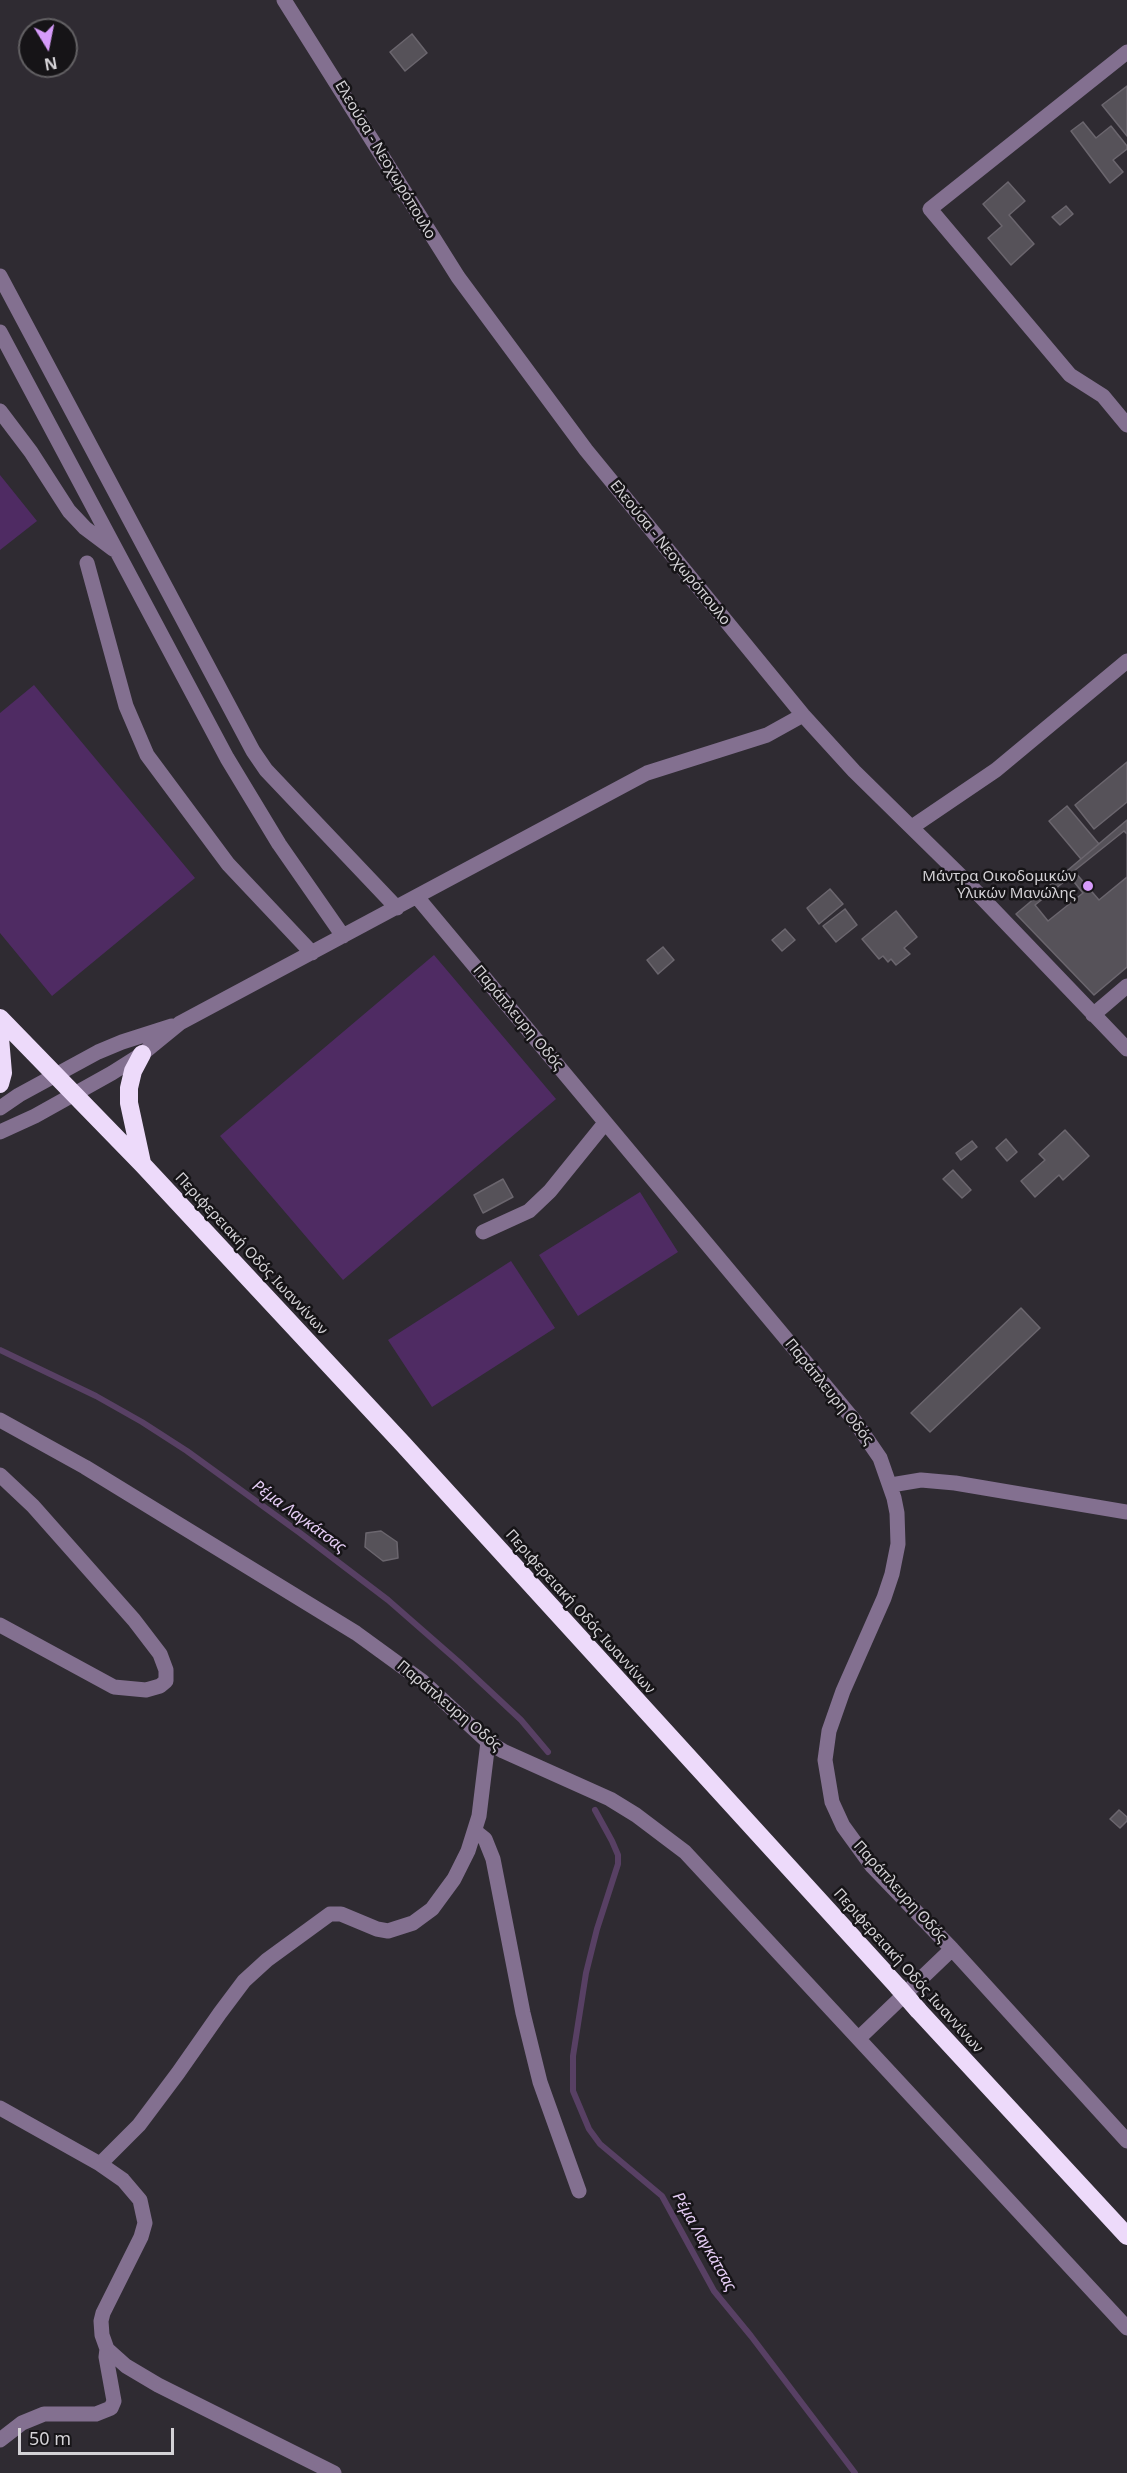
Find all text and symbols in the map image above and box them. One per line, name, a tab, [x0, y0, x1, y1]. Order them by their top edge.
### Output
north arrow	[18, 18, 78, 78]
text: N	[42, 52, 59, 76]
street label: Ελεούσα - Νεοχωρόπουλο	[331, 78, 439, 242]
street label: Ελεούσα - Νεοχωρόπουλο	[606, 477, 734, 629]
place label: Μάντρα Οικοδομικών Υλικών Μανώλης	[922, 868, 1076, 903]
marker: Μάντρα Οικοδομικών Υλικών Μανώλης	[1081, 879, 1095, 893]
street label: Παράπλευρη Οδός	[469, 962, 567, 1074]
street label: Περιφερειακή Οδός Ιωαννίνων	[171, 1169, 331, 1339]
street label: Παράπλευρη Οδός	[781, 1335, 877, 1449]
water label: Ρέμα Λαγκάτσας	[248, 1477, 350, 1557]
street label: Περιφερειακή Οδός Ιωαννίνων	[501, 1526, 659, 1698]
street label: Παράπλευρη Οδός	[393, 1657, 505, 1755]
street label: Παράπλευρη Οδός	[849, 1837, 951, 1947]
street label: Περιφερειακή Οδός Ιωαννίνων	[829, 1885, 987, 2057]
water label: Ρέμα Λαγκάτσας	[668, 2189, 740, 2295]
scale bar	[21, 2416, 177, 2454]
text: 50 m	[29, 2426, 71, 2450]

